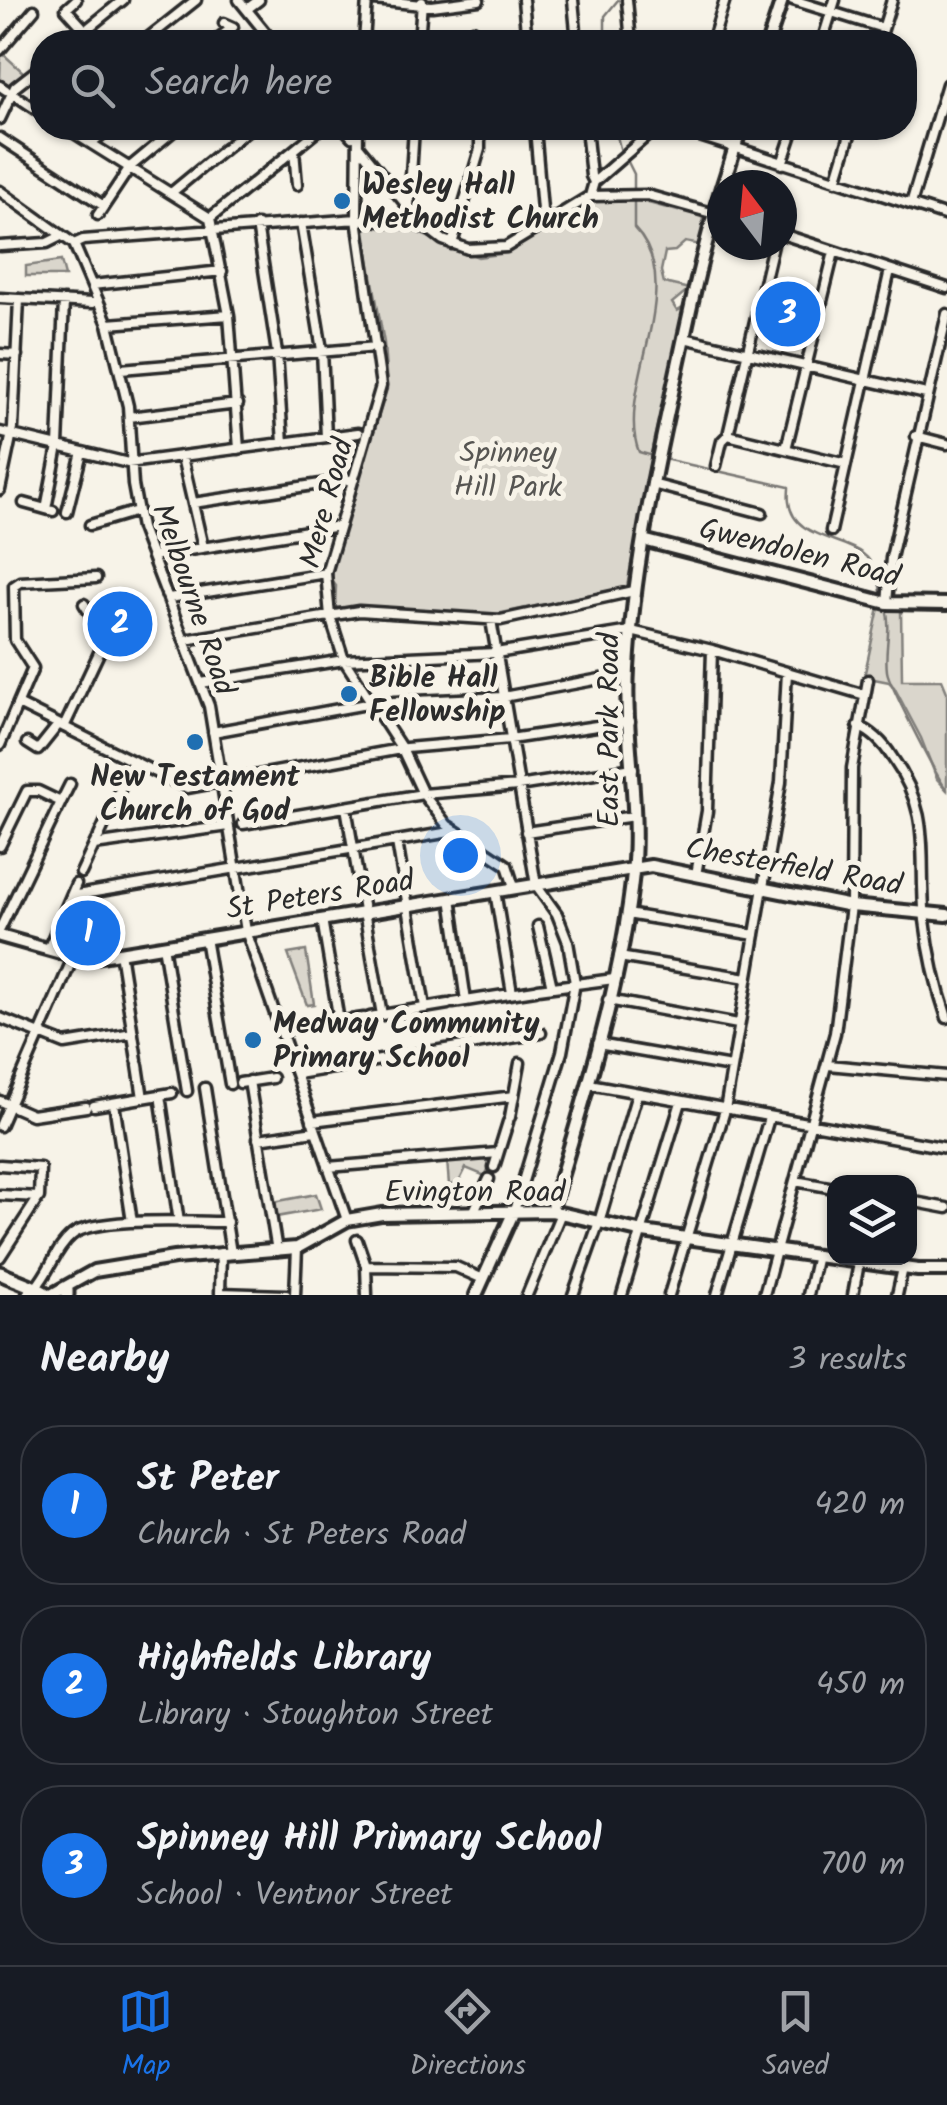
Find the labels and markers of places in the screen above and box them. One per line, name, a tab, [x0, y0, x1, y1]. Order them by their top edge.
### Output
place label: Wesley Hall Methodist Church	[362, 162, 599, 244]
marker: Wesley Hall Methodist Church	[331, 190, 353, 212]
pin: 3	[756, 276, 820, 352]
pin: 2	[88, 586, 152, 662]
place label: Bible Hall Fellowship	[369, 655, 506, 737]
marker: Bible Hall Fellowship	[338, 683, 360, 705]
marker: New Testament Church of God	[184, 731, 206, 753]
place label: New Testament Church of God	[90, 754, 300, 836]
pin: 1	[56, 896, 120, 970]
place label: Medway Community Primary School	[273, 1001, 540, 1083]
marker: Medway Community Primary School	[242, 1029, 264, 1051]

